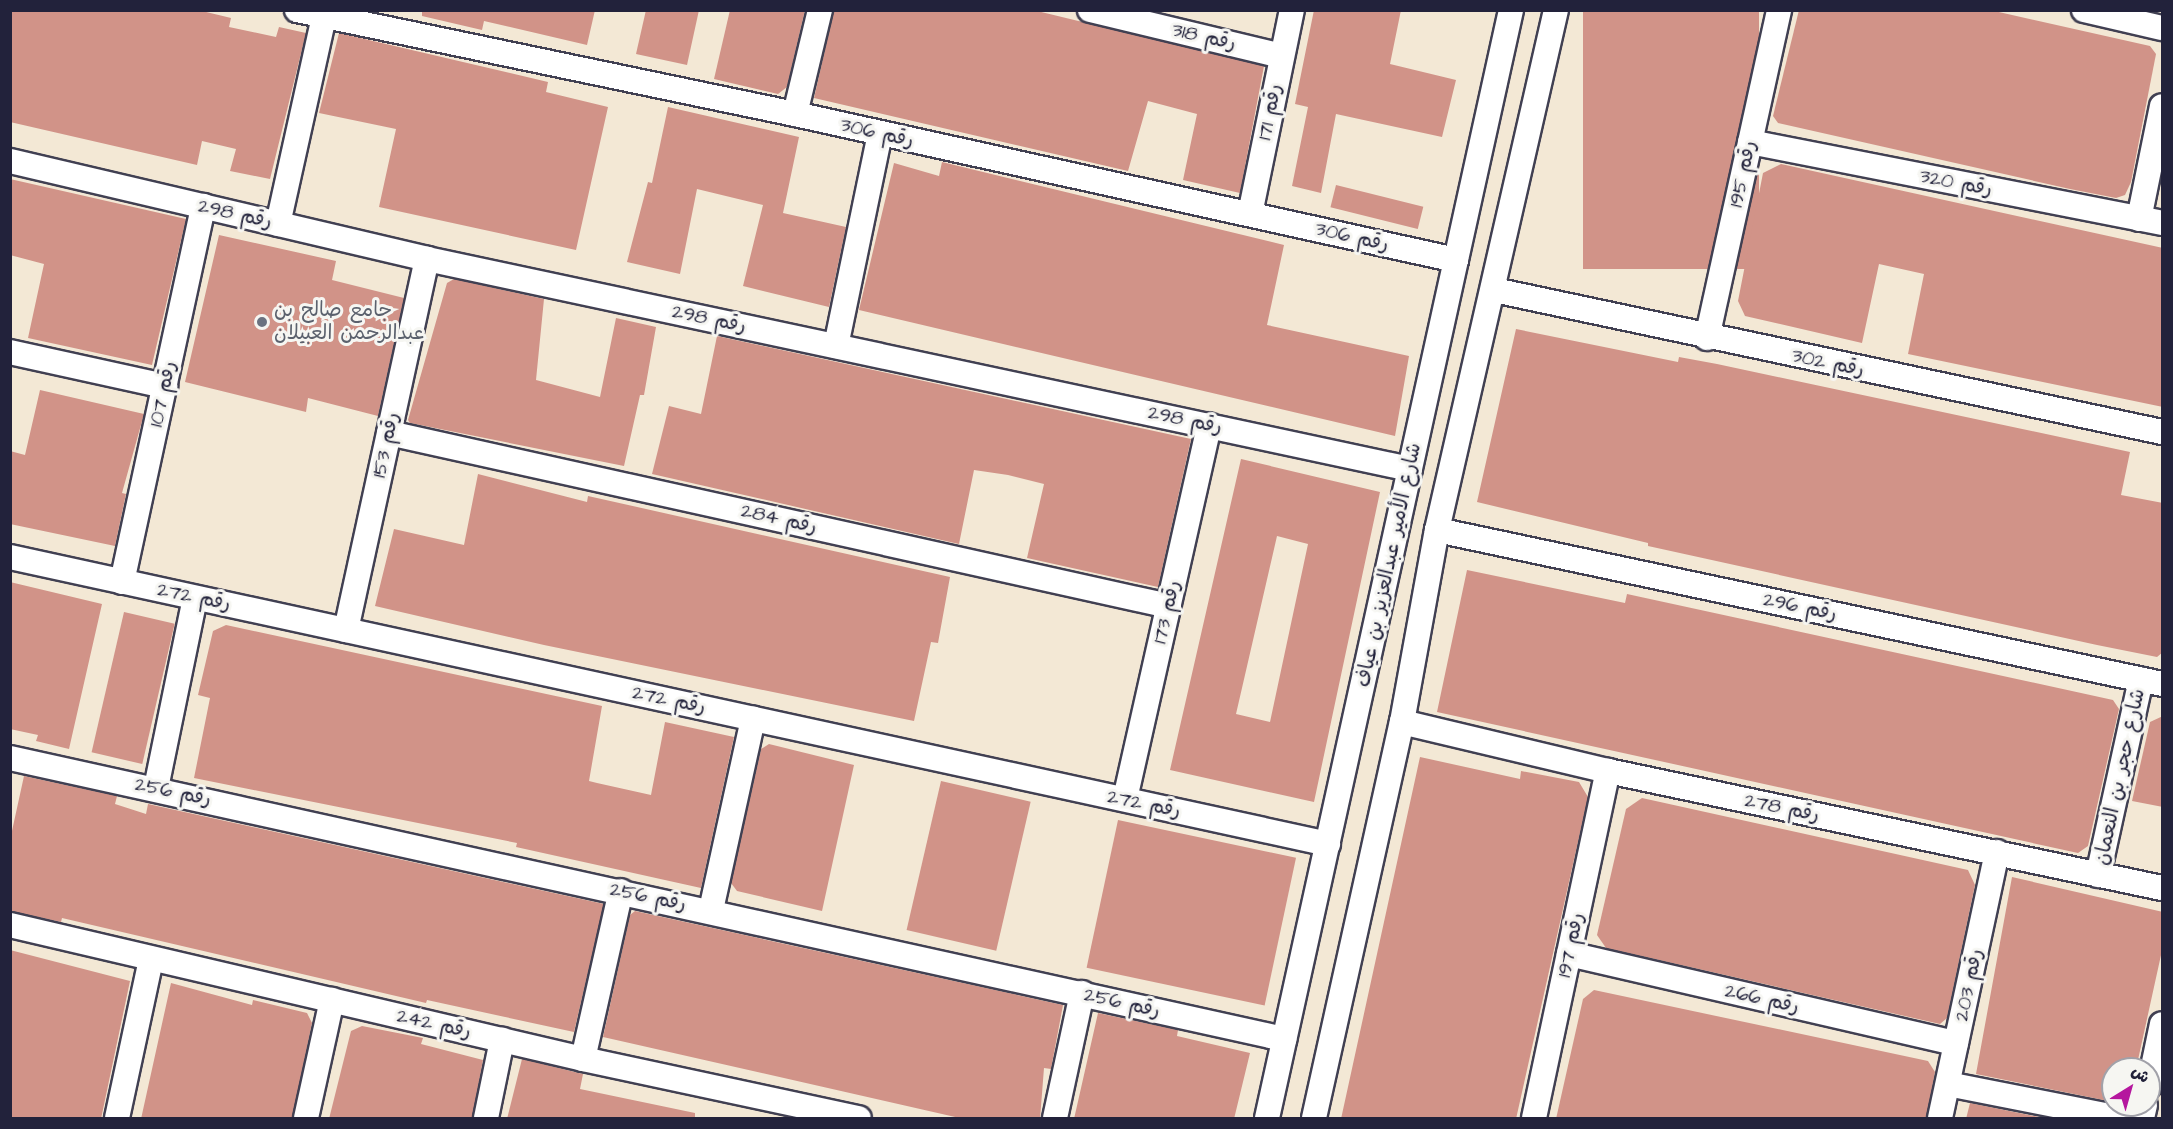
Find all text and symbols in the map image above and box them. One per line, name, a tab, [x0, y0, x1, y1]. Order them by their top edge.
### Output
street label: رقم 318	[1170, 18, 1238, 56]
street label: رقم 171	[1253, 82, 1287, 142]
street label: رقم 306	[838, 113, 916, 153]
street label: رقم 195	[1724, 139, 1762, 209]
street label: رقم 320	[1918, 164, 1994, 202]
street label: رقم 298	[196, 194, 274, 234]
street label: رقم 306	[1313, 217, 1391, 257]
place label: جامع صالح بن عبدالرحمن العبيلان	[274, 298, 424, 345]
street label: رقم 298	[670, 299, 748, 339]
marker: جامع صالح بن عبدالرحمن العبيلان	[255, 315, 269, 329]
street label: رقم 302	[1790, 344, 1866, 382]
street label: رقم 107	[144, 359, 182, 429]
street label: رقم 298	[1146, 400, 1224, 440]
street label: رقم 153	[367, 410, 405, 480]
street label: شارع الأمير عبدالعزيز بن عياف	[1351, 441, 1427, 689]
street label: رقم 284	[739, 499, 819, 539]
street label: رقم 272	[155, 578, 233, 616]
street label: رقم 173	[1148, 578, 1186, 646]
street label: رقم 296	[1761, 588, 1839, 626]
street label: رقم 272	[630, 681, 708, 719]
street label: شارع حجر بن النعمان	[2090, 687, 2150, 867]
street label: رقم 256	[133, 772, 213, 812]
street label: رقم 272	[1105, 785, 1183, 823]
street label: رقم 278	[1742, 788, 1822, 828]
street label: رقم 256	[608, 877, 688, 917]
street label: رقم 197	[1552, 911, 1590, 979]
street label: رقم 203	[1950, 947, 1988, 1023]
street label: رقم 266	[1722, 979, 1802, 1019]
street label: رقم 256	[1082, 983, 1162, 1023]
street label: رقم 242	[394, 1004, 474, 1044]
north arrow	[2101, 1057, 2161, 1117]
text: ش	[2127, 1060, 2154, 1088]

